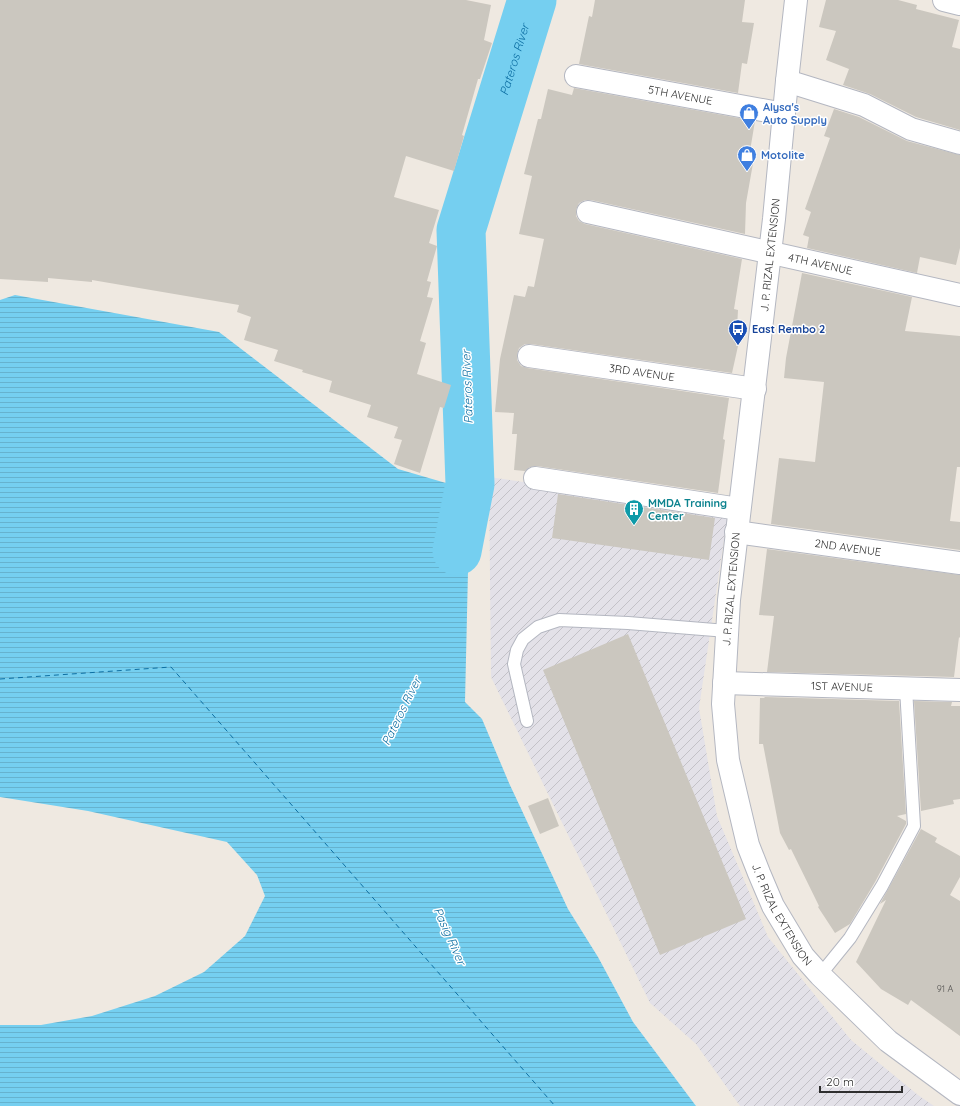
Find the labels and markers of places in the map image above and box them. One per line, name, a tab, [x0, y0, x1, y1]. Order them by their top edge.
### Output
place label: Alysa's Auto Supply	[763, 100, 827, 127]
shop icon: Alysa's Auto Supply	[738, 102, 760, 130]
shop icon: Motolite	[736, 144, 758, 172]
place label: Motolite	[761, 148, 805, 162]
bus stop icon: East Rembo 2	[727, 318, 749, 346]
place label: East Rembo 2	[752, 322, 825, 336]
place label: MMDA Training Center	[648, 496, 727, 523]
building icon: MMDA Training Center	[623, 498, 645, 526]

